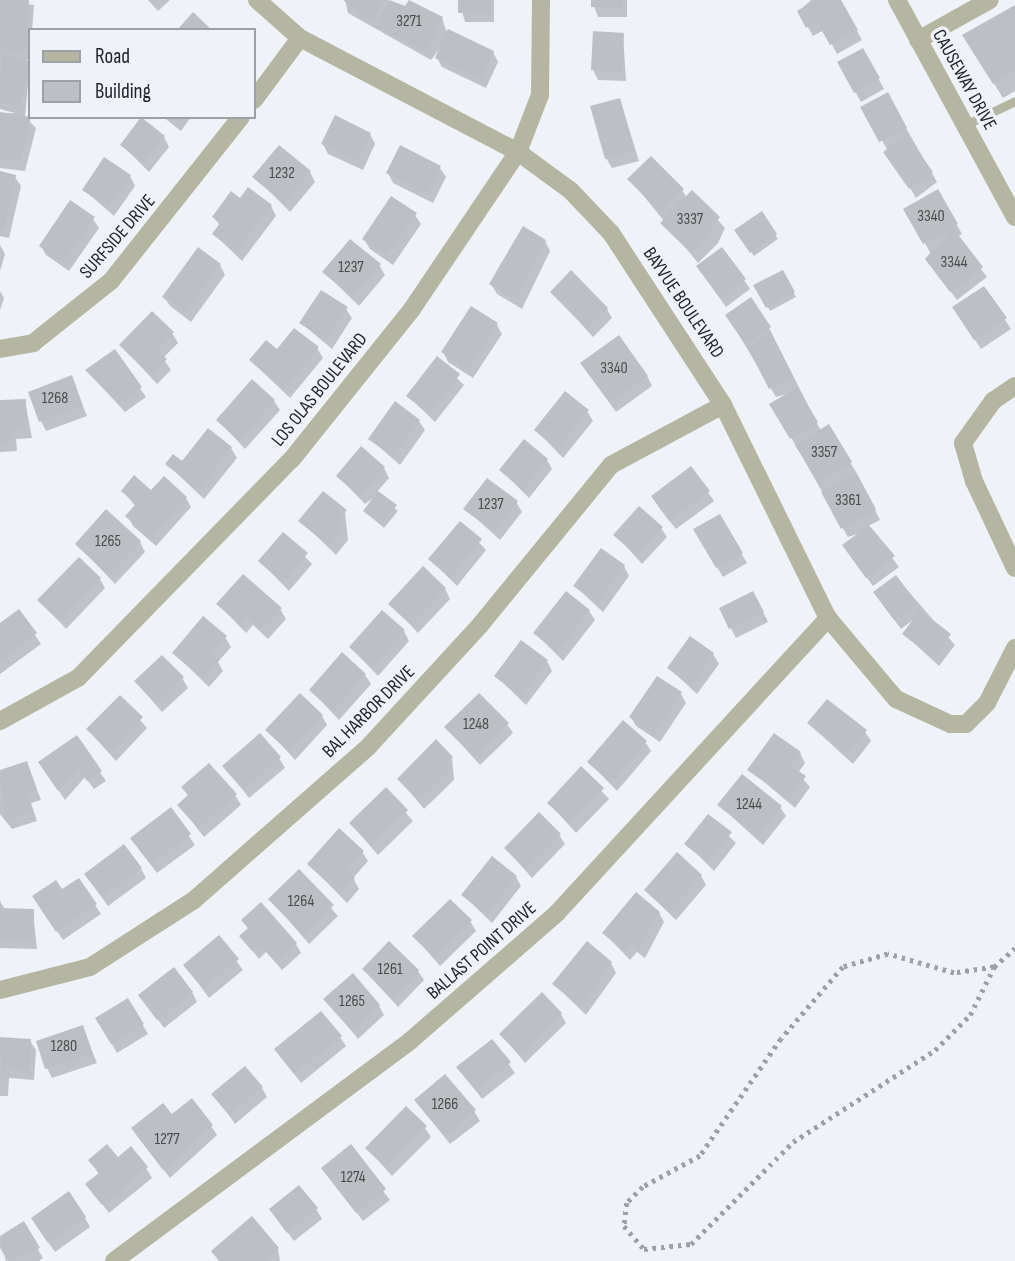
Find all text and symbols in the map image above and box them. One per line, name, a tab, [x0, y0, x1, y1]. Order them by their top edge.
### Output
house number: 3271	[396, 12, 422, 32]
street label: CAUSEWAY DRIVE	[927, 26, 1001, 134]
legend	[28, 28, 256, 119]
text: Road	[95, 44, 130, 69]
text: Building	[95, 79, 151, 104]
house number: 1232	[269, 164, 295, 184]
street label: SURFSIDE DRIVE	[75, 190, 161, 284]
house number: 3340	[917, 207, 945, 227]
house number: 3337	[677, 210, 703, 230]
street label: BAYVUE BOULEVARD	[638, 243, 728, 363]
house number: 3344	[941, 253, 967, 273]
house number: 1237	[338, 258, 364, 278]
street label: LOS OLAS BOULEVARD	[267, 329, 373, 451]
house number: 3340	[600, 359, 628, 379]
house number: 1268	[42, 389, 68, 409]
house number: 3357	[811, 443, 837, 463]
house number: 3361	[835, 491, 861, 511]
house number: 1237	[478, 495, 504, 515]
house number: 1265	[95, 532, 121, 552]
street label: BAL HARBOR DRIVE	[318, 661, 420, 763]
house number: 1248	[463, 715, 489, 735]
house number: 1244	[736, 795, 762, 815]
house number: 1264	[288, 892, 314, 912]
street label: BALLAST POINT DRIVE	[423, 897, 541, 1005]
house number: 1261	[378, 960, 402, 980]
house number: 1265	[339, 992, 365, 1012]
house number: 1280	[51, 1037, 77, 1057]
house number: 1266	[432, 1095, 458, 1115]
house number: 1277	[154, 1130, 180, 1150]
house number: 1274	[341, 1168, 365, 1188]

